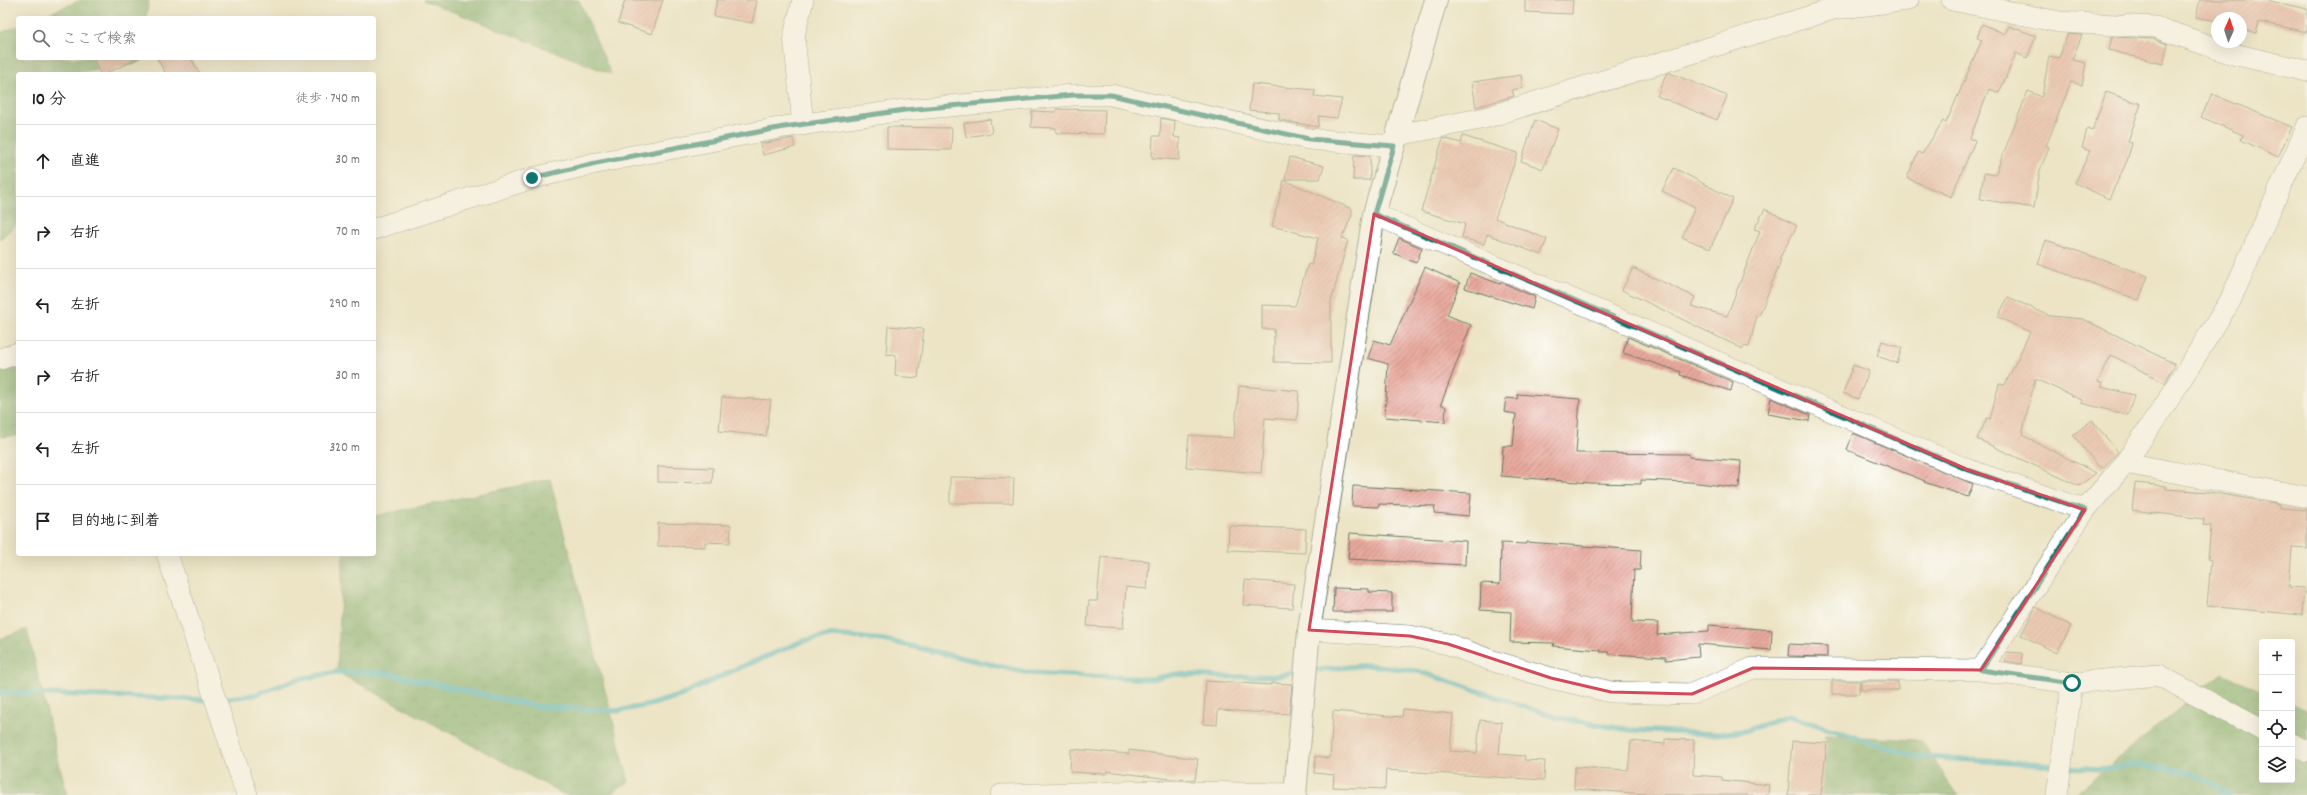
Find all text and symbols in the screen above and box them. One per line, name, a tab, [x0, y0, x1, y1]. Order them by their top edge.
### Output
north arrow	[2211, 12, 2247, 48]
search box	[16, 16, 376, 60]
icon: search	[30, 27, 52, 49]
text: ここで検索	[62, 29, 137, 51]
text: 10 分	[32, 89, 66, 113]
text: 徒歩 · 740 m	[296, 90, 360, 109]
icon: ahead	[32, 150, 54, 172]
text: 直進	[70, 151, 100, 173]
text: 30 m	[335, 151, 360, 170]
route end	[523, 169, 541, 187]
icon: right	[32, 222, 54, 244]
text: 右折	[70, 223, 100, 245]
text: 70 m	[336, 223, 360, 242]
icon: left	[32, 294, 54, 316]
text: 左折	[70, 295, 100, 317]
text: 290 m	[329, 295, 360, 314]
icon: right	[32, 366, 54, 388]
text: 右折	[70, 367, 100, 389]
text: 30 m	[335, 367, 360, 386]
icon: left	[32, 438, 54, 460]
text: 左折	[70, 439, 100, 461]
text: 320 m	[330, 439, 360, 458]
icon: arrive	[32, 510, 54, 532]
text: 目的地に到着	[70, 511, 160, 533]
map controls	[2259, 639, 2295, 783]
button: +	[2259, 639, 2295, 675]
route start	[2063, 674, 2081, 692]
button: −	[2259, 675, 2295, 711]
button: locate	[2259, 711, 2295, 747]
button: layers	[2259, 747, 2295, 783]

